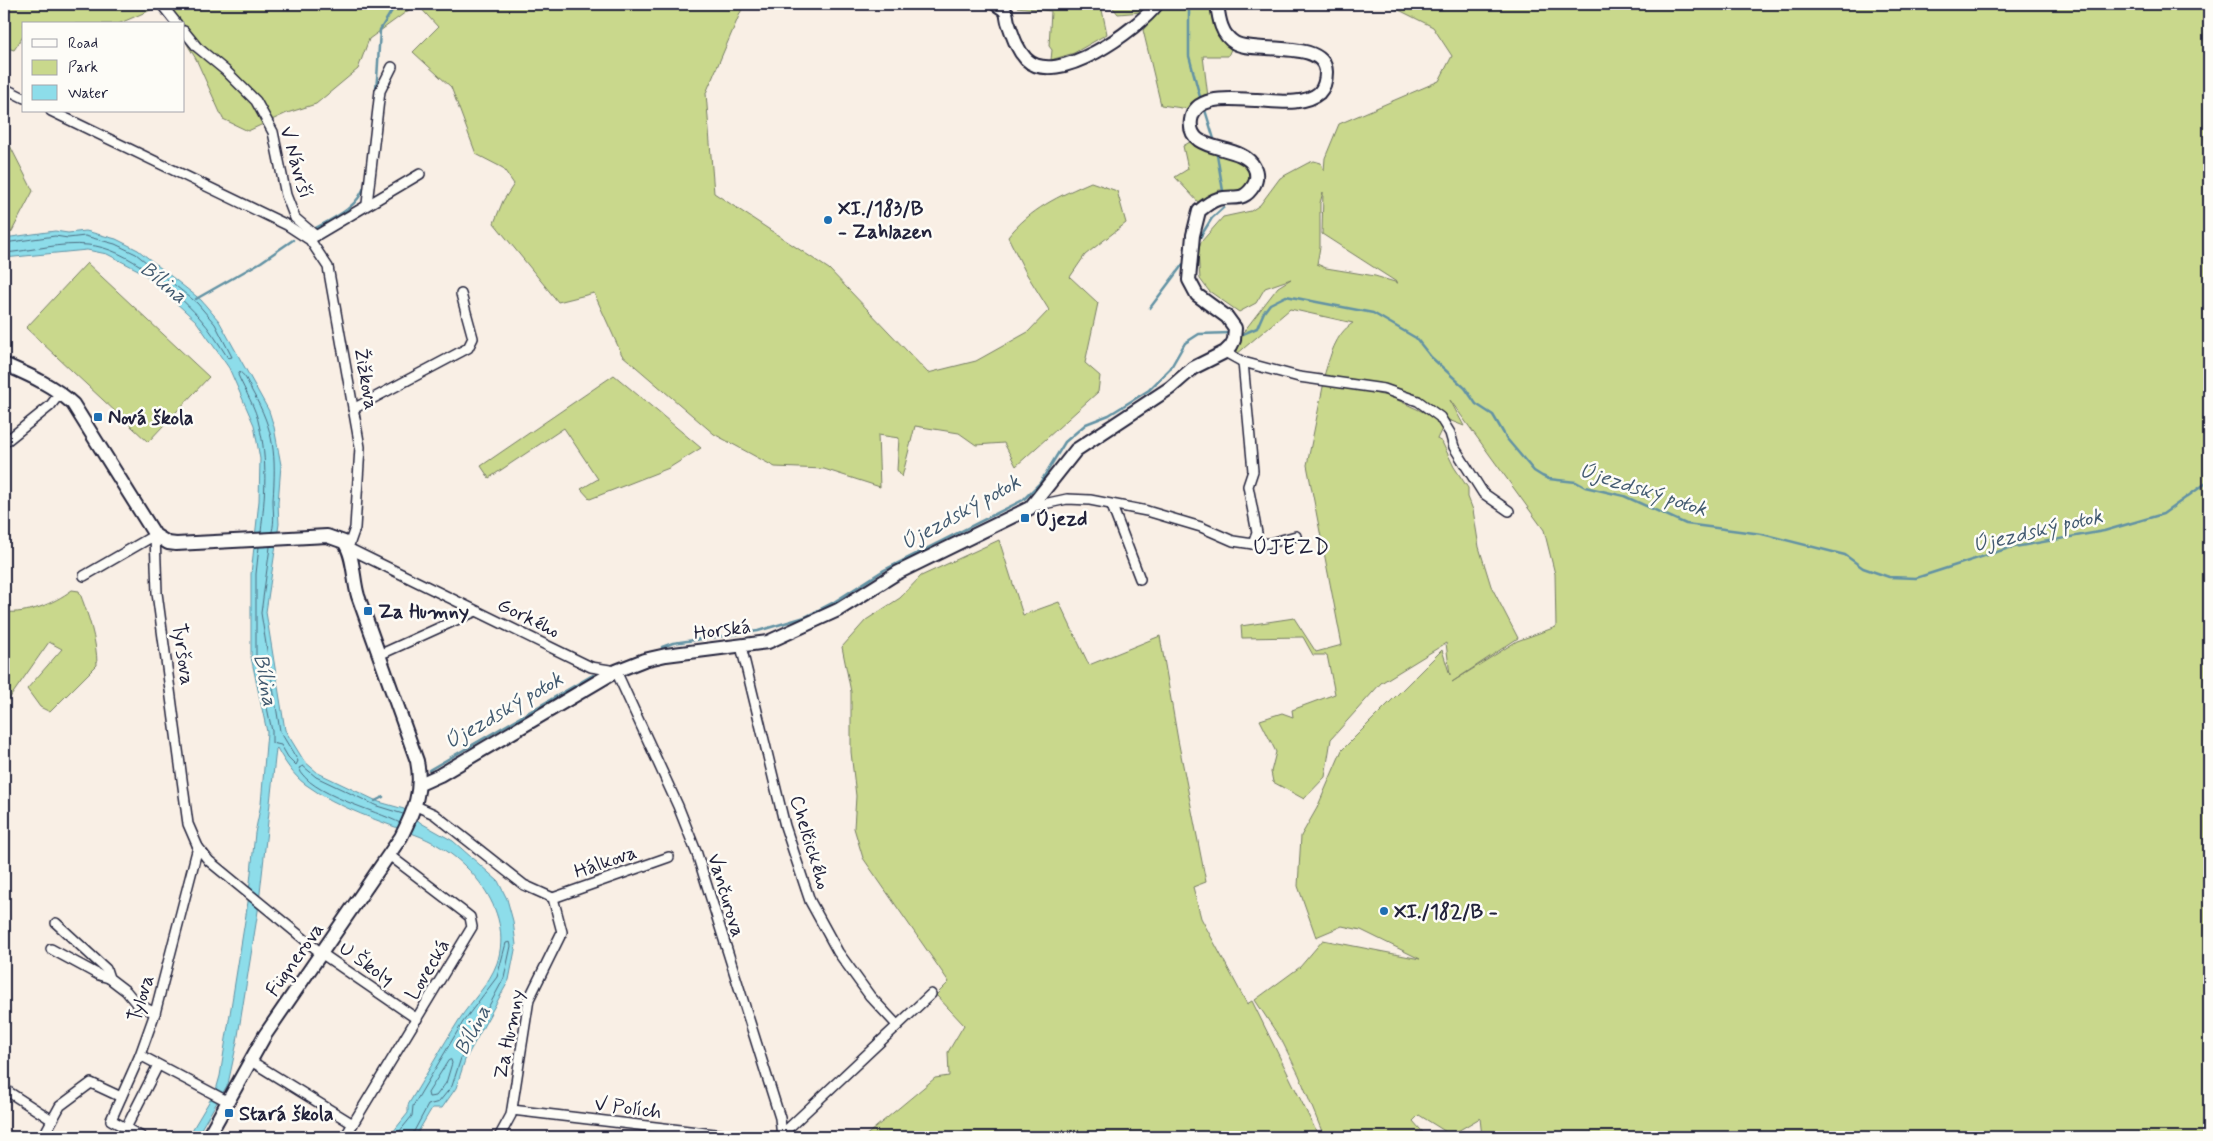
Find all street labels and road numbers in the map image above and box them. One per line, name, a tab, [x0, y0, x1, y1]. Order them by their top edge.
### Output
street label: V Návrší	[272, 123, 319, 202]
street label: Žižkova	[347, 346, 384, 412]
street label: Gorkého	[493, 592, 564, 645]
street label: Horská	[692, 614, 752, 647]
street label: Tyršova	[165, 621, 200, 687]
street label: Chelčického	[782, 792, 837, 893]
street label: Hálkova	[571, 839, 640, 886]
street label: Vančurova	[700, 850, 751, 941]
street label: Fügnerova	[260, 917, 331, 1002]
street label: Lovecká	[400, 934, 457, 1005]
street label: U Školy	[333, 935, 399, 993]
street label: Tylova	[122, 972, 161, 1025]
street label: Za Humny	[488, 987, 531, 1082]
street label: V Polích	[593, 1091, 663, 1126]

